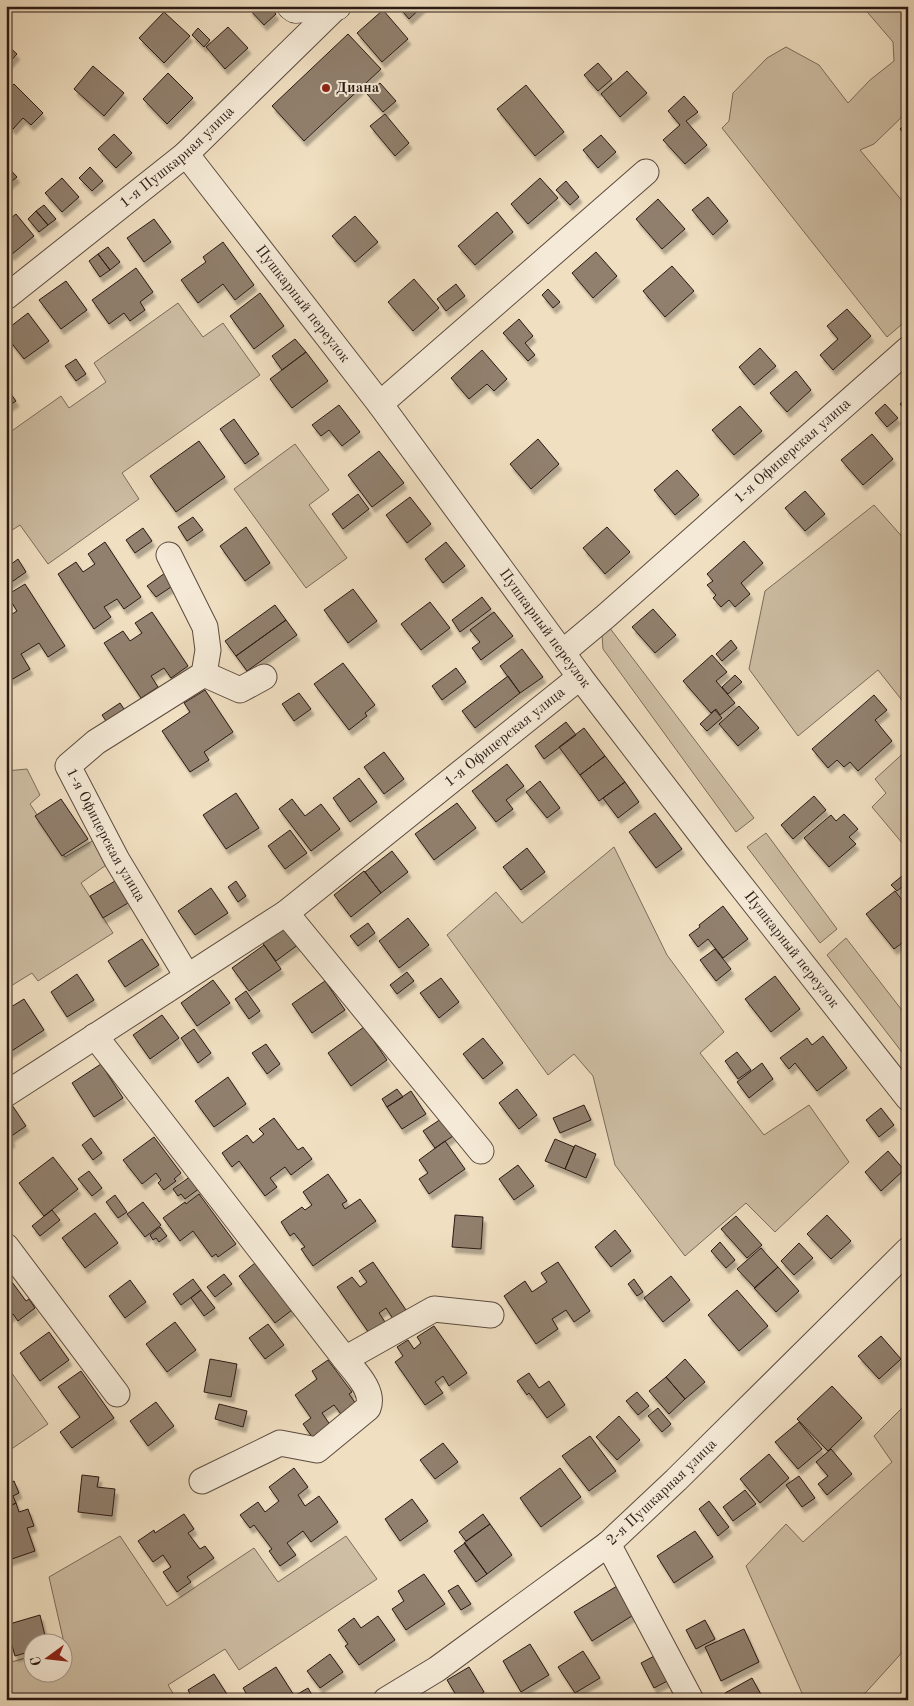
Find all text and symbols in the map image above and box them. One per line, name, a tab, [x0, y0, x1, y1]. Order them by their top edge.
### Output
place label: Диана	[336, 81, 380, 96]
marker: Диана	[320, 82, 332, 94]
street label: 1-я Пушкарная улица	[117, 103, 238, 211]
street label: Пушкарный переулок	[252, 243, 353, 366]
street label: 1-я Офицерская улица	[731, 396, 854, 506]
street label: Пушкарный переулок	[496, 566, 594, 692]
street label: 1-я Офицерская улица	[442, 684, 568, 790]
street label: 1-я Офицерская улица	[63, 766, 148, 905]
street label: Пушкарный переулок	[741, 889, 842, 1011]
street label: 2-я Пушкарная улица	[604, 1436, 720, 1549]
north arrow	[22, 1634, 72, 1684]
text: С	[28, 1655, 44, 1667]

